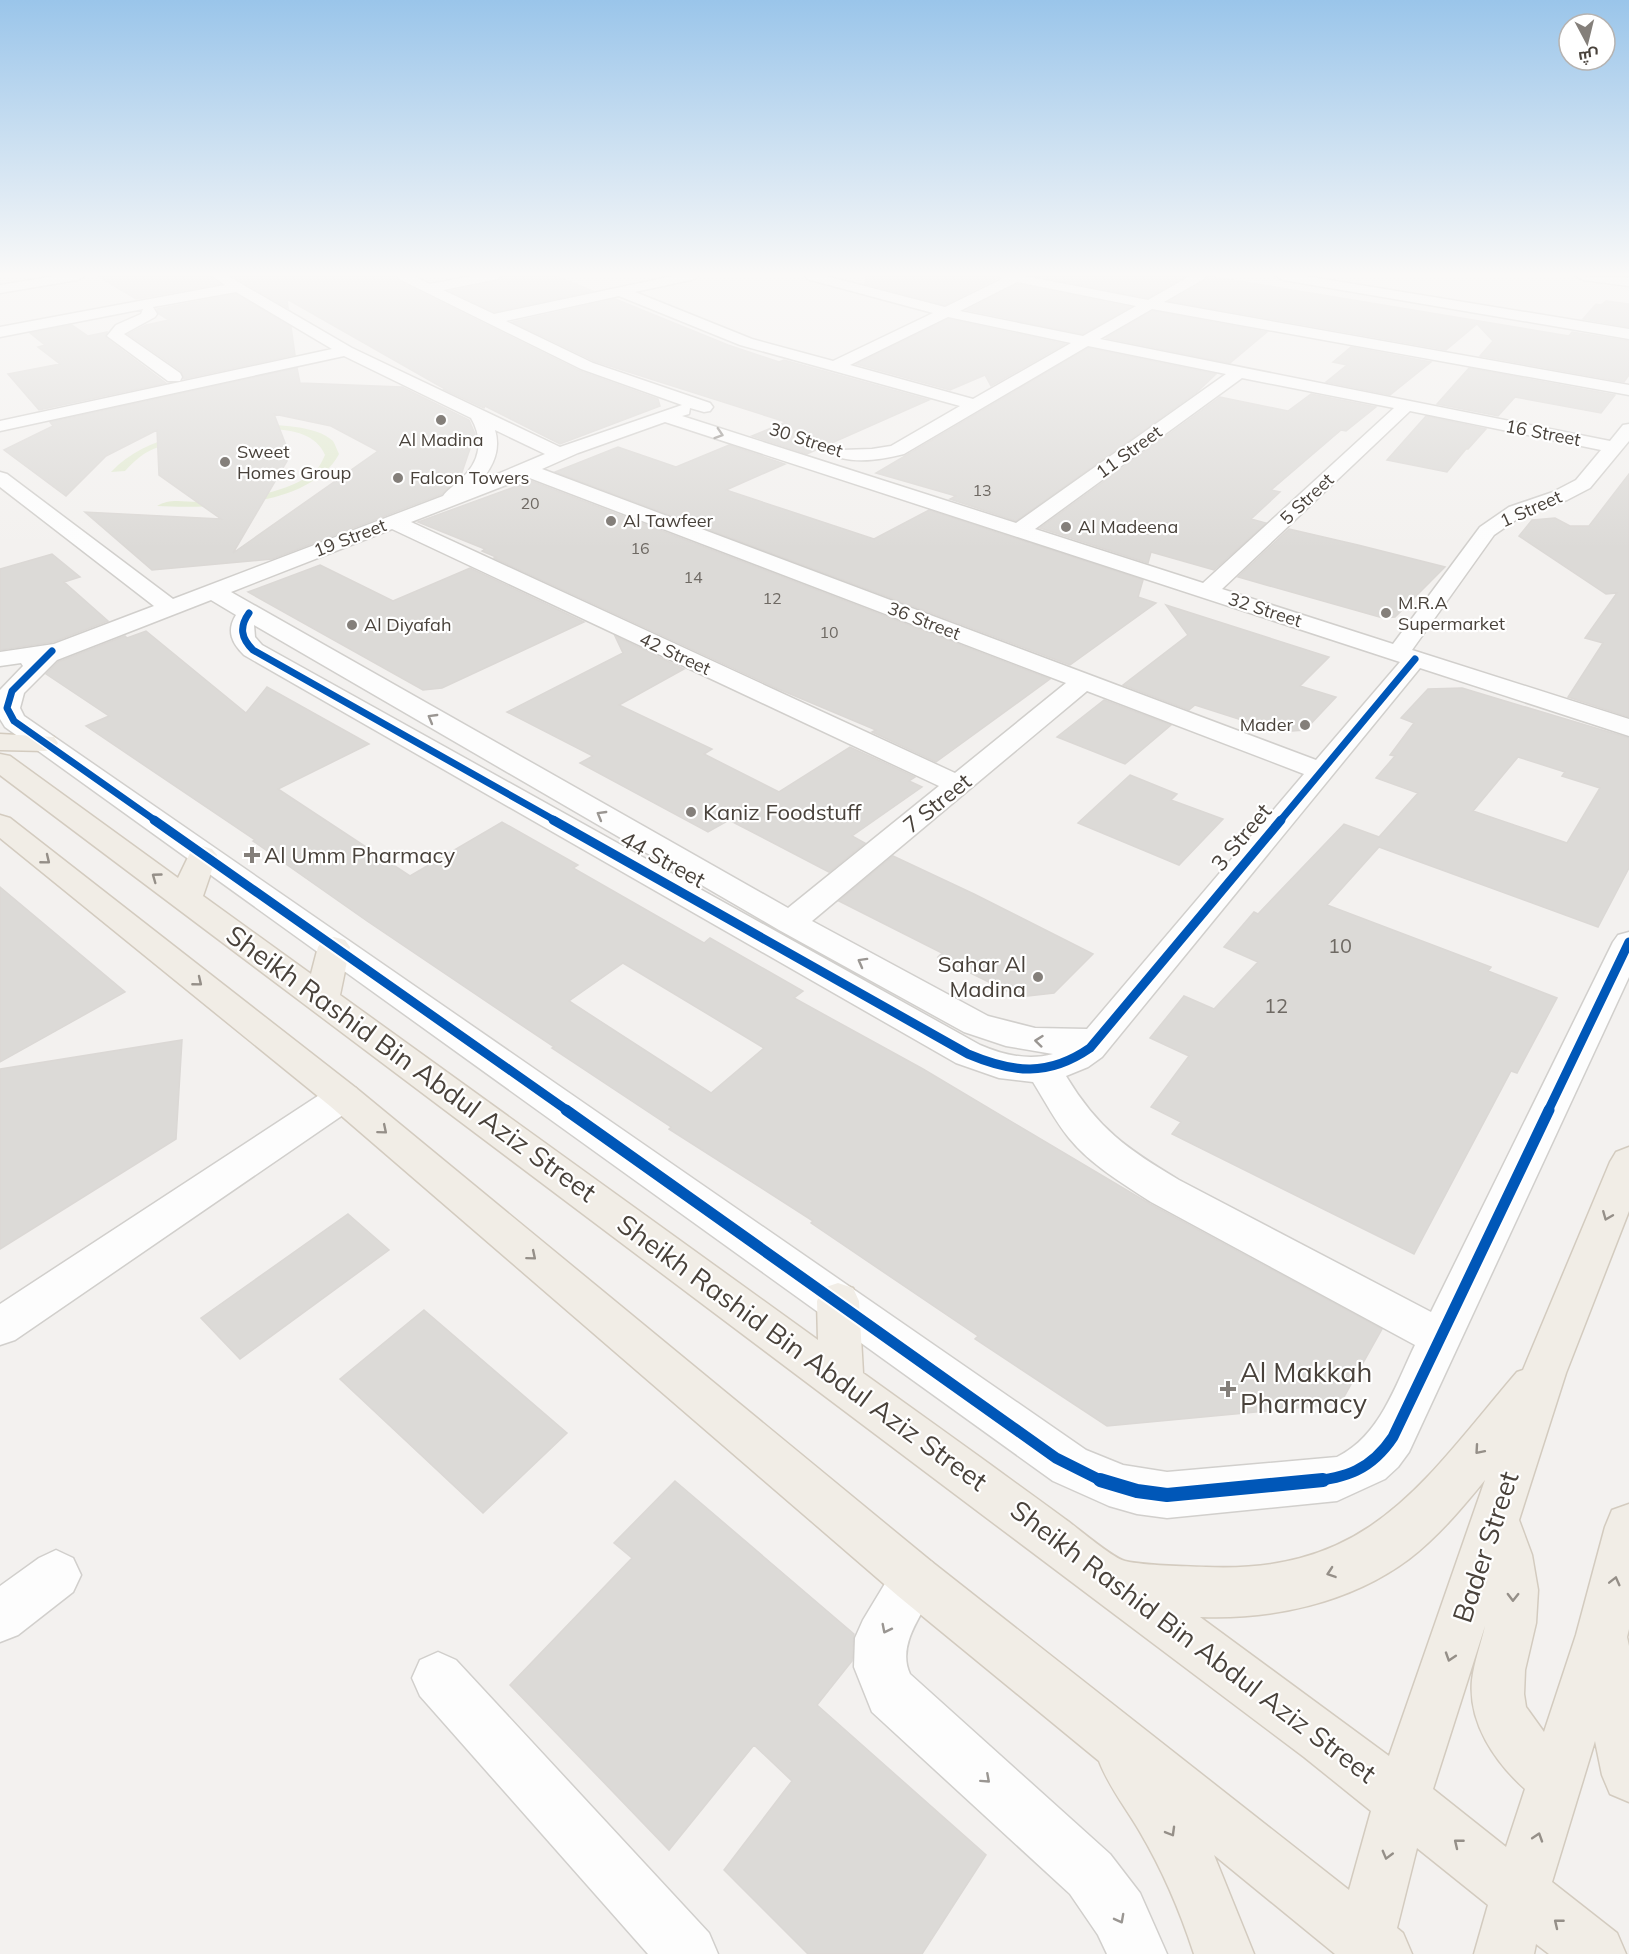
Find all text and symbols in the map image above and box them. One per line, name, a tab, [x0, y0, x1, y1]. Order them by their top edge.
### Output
north arrow	[1557, 12, 1617, 72]
text: ش	[1577, 46, 1600, 68]
marker: Al Madina	[434, 413, 448, 427]
street label: 16 Street	[1504, 414, 1583, 451]
street label: 30 Street	[766, 417, 846, 462]
street label: 11 Street	[1091, 420, 1166, 483]
one-way arrow	[713, 427, 724, 440]
place label: Al Madina	[399, 428, 483, 451]
place label: Sweet Homes Group	[237, 440, 351, 484]
marker: Sweet Homes Group	[218, 455, 232, 469]
place label: Falcon Towers	[410, 466, 529, 489]
street label: 5 Street	[1275, 468, 1338, 529]
marker: Falcon Towers	[391, 471, 405, 485]
house number: 13	[972, 480, 992, 500]
street label: 1 Street	[1496, 485, 1565, 532]
house number: 20	[520, 493, 540, 513]
place label: Al Tawfeer	[623, 509, 714, 532]
street label: 19 Street	[310, 513, 389, 562]
marker: Al Tawfeer	[604, 514, 618, 528]
place label: Al Madeena	[1078, 515, 1178, 538]
marker: Al Madeena	[1059, 520, 1073, 534]
house number: 16	[630, 538, 650, 558]
house number: 14	[683, 567, 703, 587]
street label: 32 Street	[1225, 587, 1305, 632]
house number: 12	[762, 588, 782, 608]
place label: M.R.A Supermarket	[1398, 591, 1505, 635]
street label: 36 Street	[885, 596, 964, 645]
marker: M.R.A Supermarket	[1379, 606, 1393, 620]
place label: Al Diyafah	[364, 613, 451, 636]
marker: Al Diyafah	[345, 618, 359, 632]
house number: 10	[819, 622, 839, 642]
street label: 42 Street	[636, 627, 715, 680]
place label: Mader	[1240, 713, 1293, 736]
one-way arrow	[427, 714, 438, 725]
marker: Mader	[1298, 718, 1312, 732]
street label: 7 Street	[897, 767, 977, 839]
street label: 3 Street	[1205, 797, 1278, 877]
place label: Kaniz Foodstuff	[703, 798, 862, 826]
marker: Kaniz Foodstuff	[684, 805, 698, 819]
one-way arrow	[597, 811, 607, 822]
street label: 44 Street	[616, 824, 711, 894]
place label: Al Umm Pharmacy	[264, 841, 455, 869]
marker: Al Umm Pharmacy	[245, 848, 259, 862]
one-way arrow	[39, 853, 50, 864]
one-way arrow	[151, 873, 162, 884]
street label: Sheikh Rashid Bin Abdul Aziz Street	[220, 917, 603, 1209]
house number: 10	[1328, 933, 1352, 958]
place label: Sahar Al Madina	[938, 950, 1026, 1003]
one-way arrow	[858, 958, 868, 969]
marker: Sahar Al Madina	[1031, 970, 1045, 984]
one-way arrow	[192, 974, 203, 985]
house number: 12	[1264, 993, 1288, 1018]
one-way arrow	[1034, 1035, 1043, 1048]
one-way arrow	[376, 1123, 387, 1134]
street label: Sheikh Rashid Bin Abdul Aziz Street	[611, 1206, 994, 1498]
one-way arrow	[1602, 1210, 1614, 1221]
one-way arrow	[525, 1249, 536, 1260]
place label: Al Makkah Pharmacy	[1240, 1355, 1372, 1420]
marker: Al Makkah Pharmacy	[1221, 1382, 1235, 1396]
one-way arrow	[1475, 1443, 1486, 1454]
street label: Bader Street	[1445, 1467, 1525, 1627]
street label: Sheikh Rashid Bin Abdul Aziz Street	[1004, 1492, 1383, 1790]
one-way arrow	[1326, 1565, 1337, 1578]
one-way arrow	[1608, 1576, 1621, 1586]
one-way arrow	[1507, 1593, 1519, 1602]
one-way arrow	[882, 1623, 893, 1634]
one-way arrow	[1445, 1651, 1457, 1662]
one-way arrow	[979, 1772, 990, 1783]
one-way arrow	[1164, 1826, 1175, 1836]
one-way arrow	[1531, 1832, 1543, 1843]
one-way arrow	[1454, 1840, 1465, 1851]
one-way arrow	[1382, 1849, 1394, 1860]
one-way arrow	[1113, 1912, 1124, 1923]
one-way arrow	[1554, 1920, 1565, 1931]

